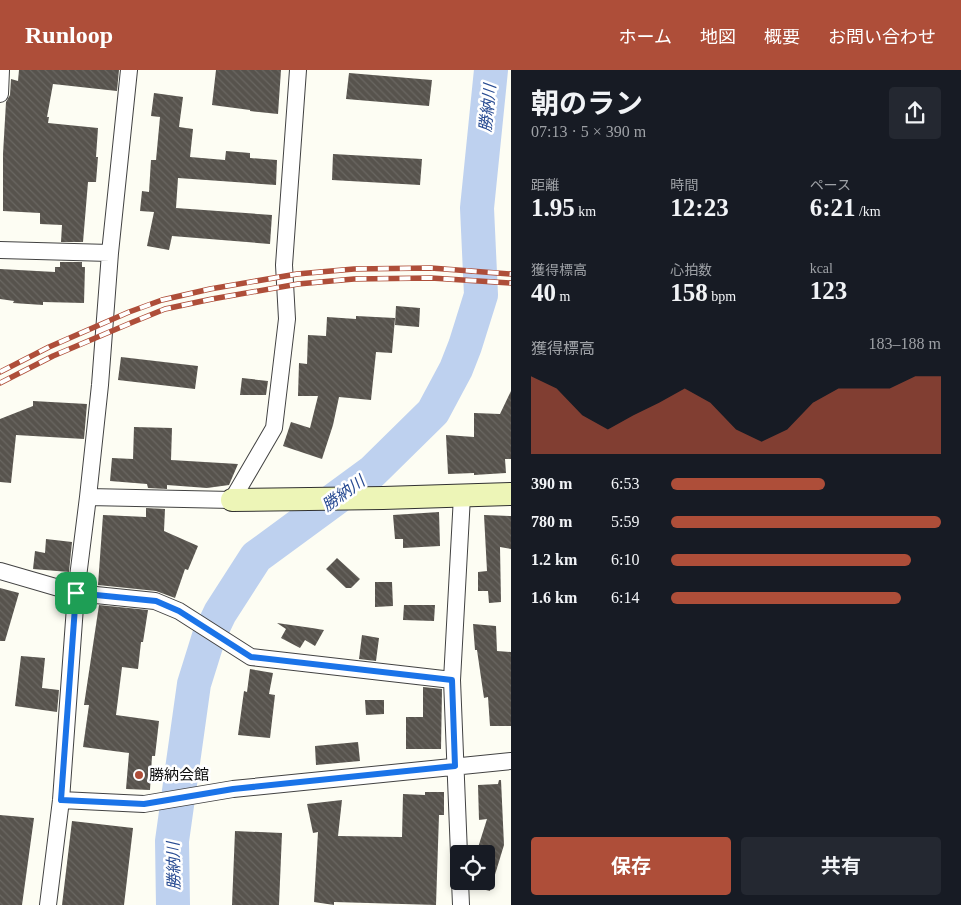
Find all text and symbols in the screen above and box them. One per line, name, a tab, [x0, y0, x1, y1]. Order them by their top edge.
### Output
text: Runloop	[25, 22, 113, 48]
text: ホーム	[619, 27, 672, 47]
text: 地図	[700, 27, 736, 47]
text: 概要	[764, 27, 800, 47]
text: お問い合わせ	[828, 27, 936, 47]
water label: 勝納川	[477, 81, 499, 133]
button: share	[889, 87, 941, 139]
text: 朝のラン	[531, 88, 643, 119]
text: 07:13 · 5 × 390 m	[531, 123, 646, 140]
text: 距離	[531, 178, 559, 193]
text: 時間	[670, 178, 698, 193]
text: ペース	[810, 178, 851, 193]
text: 1.95	[531, 194, 575, 221]
text: 12:23	[670, 194, 729, 221]
text: 6:21	[810, 194, 855, 221]
text: km	[575, 204, 596, 219]
text: /km	[855, 204, 881, 219]
text: kcal	[810, 261, 833, 276]
text: 獲得標高	[531, 263, 587, 278]
text: 心拍数	[670, 263, 712, 278]
text: 123	[810, 277, 847, 304]
text: 40	[531, 279, 556, 306]
text: 158	[670, 279, 708, 306]
text: m	[556, 289, 570, 304]
text: bpm	[708, 289, 736, 304]
text: 183–188 m	[869, 335, 941, 352]
text: 獲得標高	[531, 340, 595, 357]
water label: 勝納川	[319, 471, 369, 514]
text: 390 m	[531, 475, 572, 492]
text: 6:53	[611, 475, 639, 492]
text: 780 m	[531, 513, 572, 530]
text: 5:59	[611, 513, 639, 530]
text: 1.2 km	[531, 551, 577, 568]
text: 6:10	[611, 551, 639, 568]
pin	[55, 572, 97, 614]
icon: arrive	[62, 579, 90, 607]
text: 1.6 km	[531, 589, 577, 606]
text: 6:14	[611, 589, 639, 606]
place label: 勝納会館	[149, 767, 209, 783]
marker: 勝納会館	[133, 769, 145, 781]
button: 保存	[531, 837, 731, 895]
button: 共有	[741, 837, 941, 895]
water label: 勝納川	[165, 840, 182, 890]
map controls	[450, 845, 495, 890]
button: locate	[450, 845, 495, 890]

